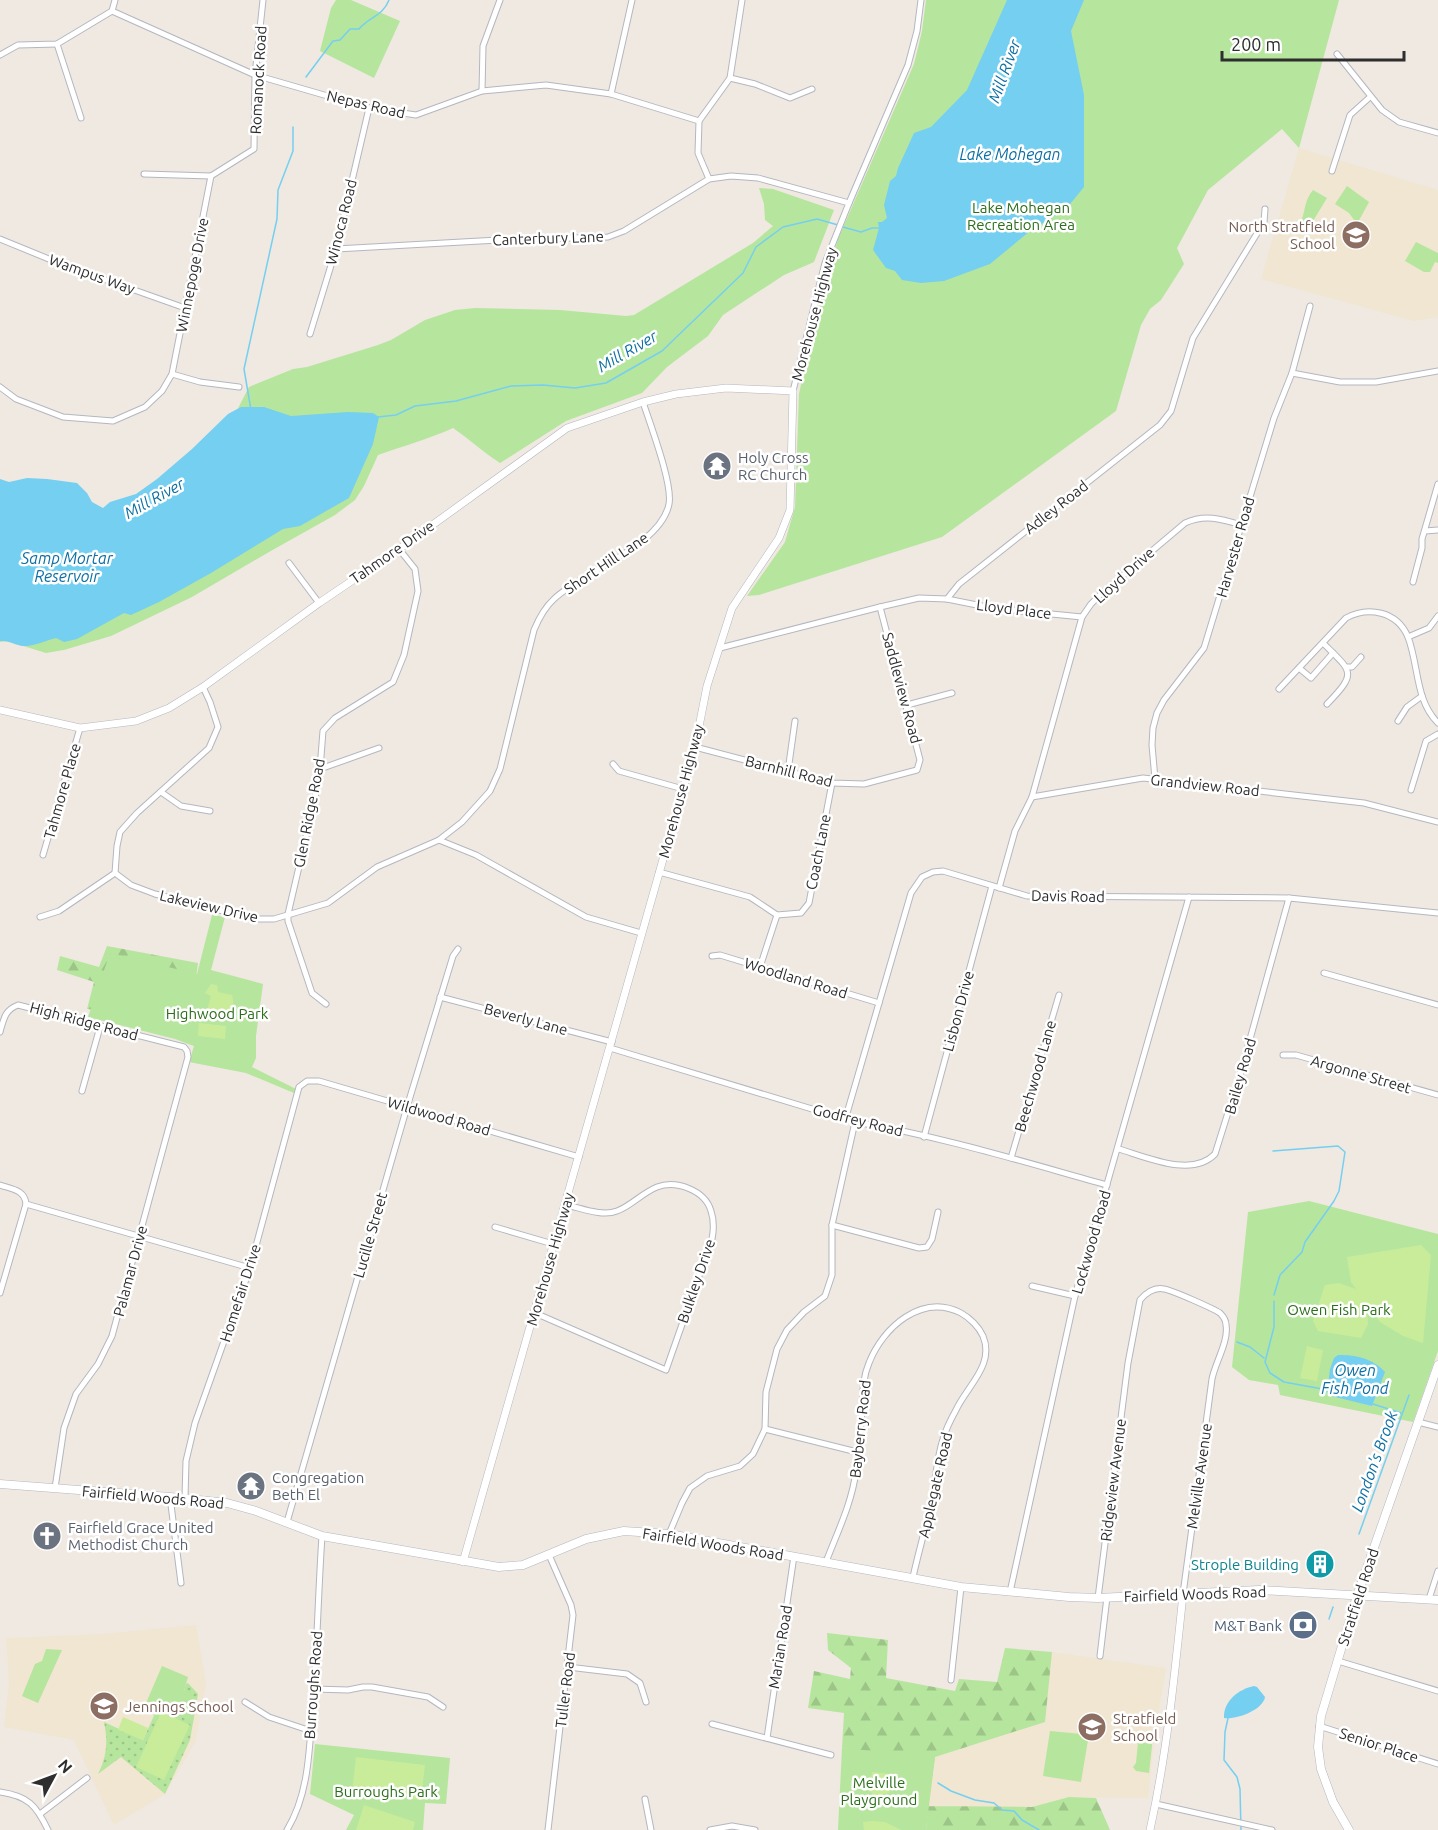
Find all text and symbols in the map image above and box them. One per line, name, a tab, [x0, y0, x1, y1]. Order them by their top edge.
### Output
scale bar	[1222, 24, 1404, 62]
street label: Romanock Road	[247, 25, 269, 135]
text: 200 m	[1231, 34, 1281, 54]
water label: Mill River	[984, 36, 1024, 105]
street label: Nepas Road	[325, 87, 407, 121]
water label: Lake Mohegan	[960, 145, 1060, 163]
street label: Winoca Road	[322, 177, 360, 267]
park label: Lake Mohegan Recreation Area	[967, 199, 1075, 233]
street label: Winnepoge Drive	[173, 216, 211, 334]
place label: North Stratfield School	[1229, 218, 1335, 252]
school or university icon: North Stratfield School	[1340, 219, 1372, 251]
street label: Canterbury Lane	[492, 228, 604, 248]
street label: Morehouse Highway	[788, 245, 840, 383]
street label: Wampus Way	[47, 251, 137, 297]
water label: Mill River	[594, 326, 661, 375]
place label: Holy Cross RC Church	[738, 449, 808, 483]
temple icon: Holy Cross RC Church	[701, 450, 733, 482]
water label: Mill River	[121, 474, 188, 522]
street label: Adley Road	[1021, 477, 1091, 537]
street label: Harvester Road	[1212, 495, 1258, 599]
street label: Tahmore Drive	[347, 517, 437, 587]
street label: Short Hill Lane	[561, 529, 651, 597]
street label: Lloyd Drive	[1090, 544, 1158, 606]
water label: Samp Mortar Reservoir	[20, 549, 114, 585]
street label: Lloyd Place	[975, 596, 1053, 622]
street label: Saddleview Road	[879, 631, 925, 745]
street label: Morehouse Highway	[655, 722, 707, 860]
street label: Tahmore Place	[40, 741, 84, 841]
street label: Barnhill Road	[743, 752, 835, 790]
street label: Glen Ridge Road	[290, 757, 328, 869]
street label: Grandview Road	[1150, 771, 1260, 799]
street label: Coach Lane	[802, 813, 834, 891]
street label: Lakeview Drive	[158, 886, 260, 926]
street label: Davis Road	[1031, 887, 1105, 905]
street label: Woodland Road	[742, 954, 850, 1002]
street label: Lisbon Drive	[939, 969, 977, 1053]
street label: High Ridge Road	[28, 998, 140, 1044]
street label: Beverly Lane	[482, 1000, 570, 1038]
park label: Highwood Park	[166, 1005, 269, 1022]
street label: Beechwood Lane	[1011, 1018, 1059, 1134]
street label: Bailey Road	[1221, 1036, 1259, 1116]
street label: Argonne Street	[1309, 1052, 1413, 1096]
street label: Wildwood Road	[385, 1093, 493, 1139]
street label: Godfrey Road	[811, 1101, 905, 1139]
street label: Lockwood Road	[1068, 1188, 1114, 1296]
street label: Lucille Street	[350, 1190, 390, 1280]
street label: Morehouse Highway	[523, 1190, 577, 1328]
street label: Palamar Drive	[110, 1224, 150, 1318]
street label: Bulkley Drive	[674, 1237, 718, 1325]
street label: Homefair Drive	[216, 1242, 264, 1344]
park label: Owen Fish Park	[1287, 1301, 1391, 1318]
water label: Owen Fish Pond	[1321, 1361, 1390, 1397]
street label: Bayberry Road	[846, 1379, 874, 1479]
water label: London's Brook	[1347, 1407, 1401, 1514]
street label: Ridgeview Avenue	[1097, 1418, 1129, 1542]
street label: Melville Avenue	[1183, 1422, 1215, 1530]
street label: Applegate Road	[915, 1430, 955, 1540]
place label: Congregation Beth El	[272, 1469, 364, 1503]
temple icon: Congregation Beth El	[235, 1470, 267, 1502]
street label: Fairfield Woods Road	[81, 1482, 225, 1512]
place label: Fairfield Grace United Methodist Church	[68, 1519, 214, 1553]
church icon: Fairfield Grace United Methodist Church	[31, 1520, 63, 1552]
street label: Fairfield Woods Road	[641, 1524, 785, 1564]
street label: Stratfield Road	[1334, 1546, 1382, 1648]
building icon: Strople Building	[1304, 1548, 1336, 1580]
place label: Strople Building	[1191, 1556, 1299, 1573]
street label: Fairfield Woods Road	[1123, 1583, 1267, 1605]
street label: Marian Road	[765, 1604, 795, 1690]
bank icon: M&T Bank	[1287, 1609, 1319, 1641]
place label: M&T Bank	[1214, 1617, 1282, 1634]
street label: Burroughs Road	[301, 1630, 325, 1740]
street label: Tuller Road	[552, 1651, 578, 1729]
school or university icon: Jennings School	[88, 1690, 120, 1722]
place label: Jennings School	[125, 1698, 234, 1715]
place label: Stratfield School	[1113, 1710, 1176, 1744]
school or university icon: Stratfield School	[1076, 1711, 1108, 1743]
street label: Senior Place	[1337, 1724, 1421, 1766]
north arrow	[24, 1746, 84, 1806]
text: N	[55, 1756, 76, 1777]
park label: Melville Playground	[841, 1774, 917, 1808]
park label: Burroughs Park	[334, 1783, 438, 1800]

